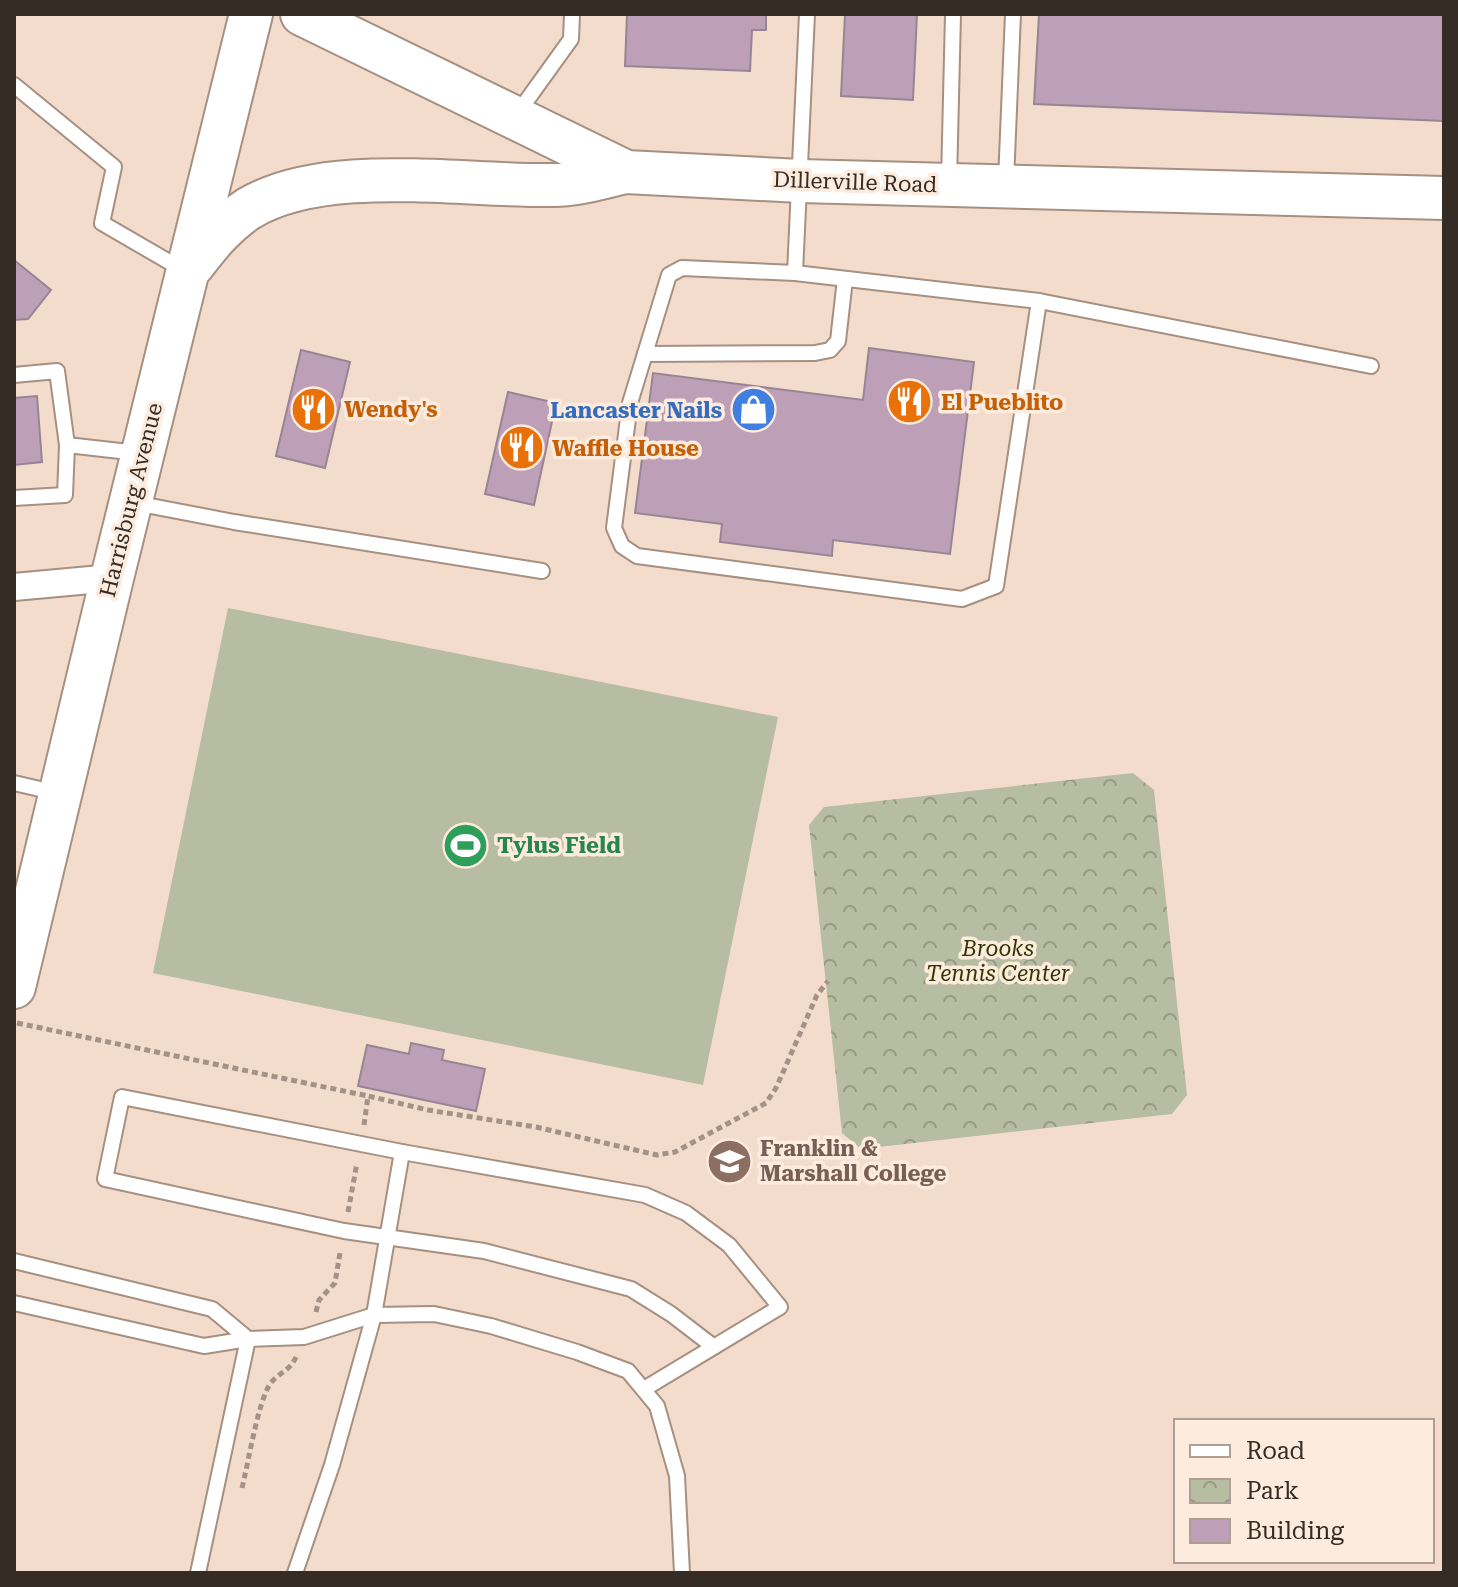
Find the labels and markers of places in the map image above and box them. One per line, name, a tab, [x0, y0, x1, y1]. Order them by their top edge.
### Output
restaurant icon: El Pueblito	[886, 378, 934, 426]
restaurant icon: Wendy's	[289, 385, 337, 433]
shop icon: Lancaster Nails	[729, 386, 777, 434]
place label: El Pueblito	[941, 390, 1063, 415]
place label: Wendy's	[344, 397, 438, 422]
place label: Lancaster Nails	[550, 398, 722, 423]
restaurant icon: Waffle House	[497, 424, 545, 472]
place label: Waffle House	[552, 436, 699, 461]
sports icon: Tylus Field	[442, 821, 490, 869]
place label: Tylus Field	[497, 833, 621, 858]
place label: Franklin & Marshall College	[760, 1136, 946, 1186]
school or university icon: Franklin & Marshall College	[705, 1137, 753, 1185]

